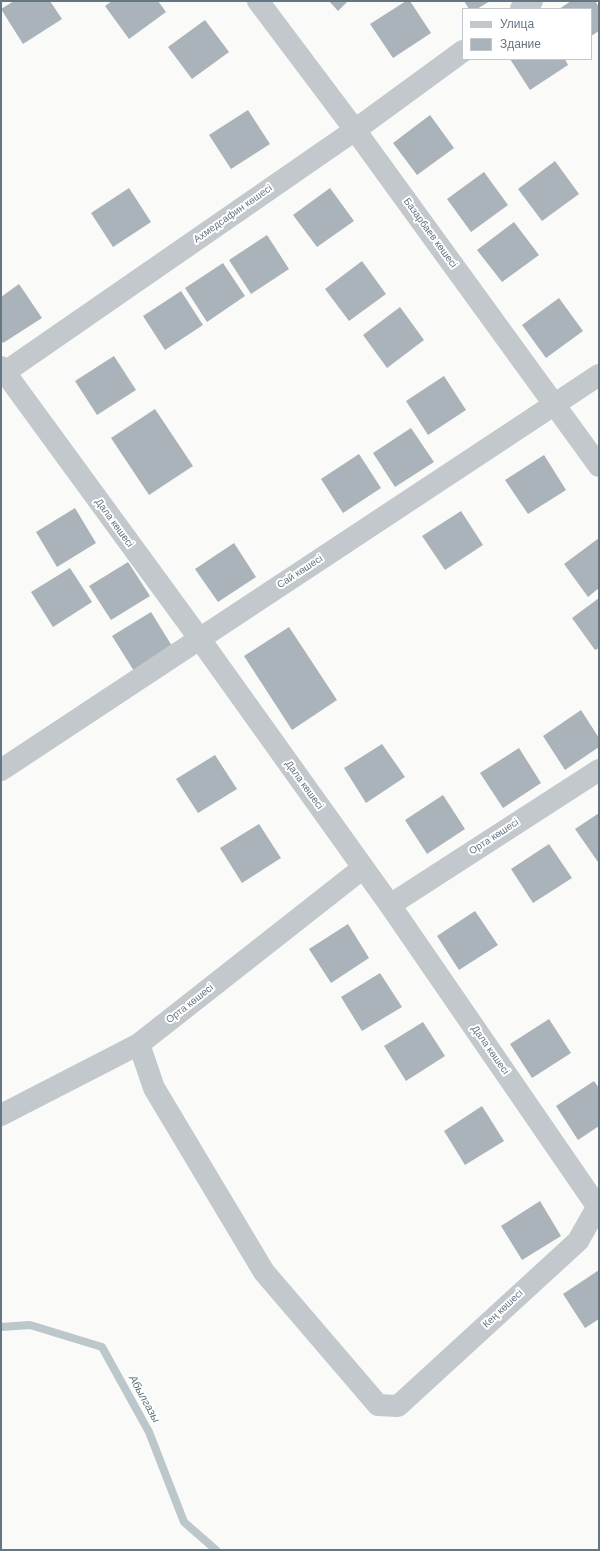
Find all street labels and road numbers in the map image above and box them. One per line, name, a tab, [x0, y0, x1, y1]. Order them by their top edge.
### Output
street label: Ахмедсафин көшесі	[191, 182, 275, 246]
street label: Базарбаев көшесі	[401, 196, 459, 270]
street label: Дала көшесі	[92, 496, 136, 550]
street label: Сай көшесі	[275, 553, 325, 591]
street label: Дала көшесі	[282, 758, 326, 812]
street label: Орта көшесі	[467, 817, 521, 857]
street label: Орта көшесі	[164, 982, 216, 1026]
street label: Дала көшесі	[469, 1023, 511, 1077]
street label: Кең көшесі	[480, 1287, 526, 1331]

